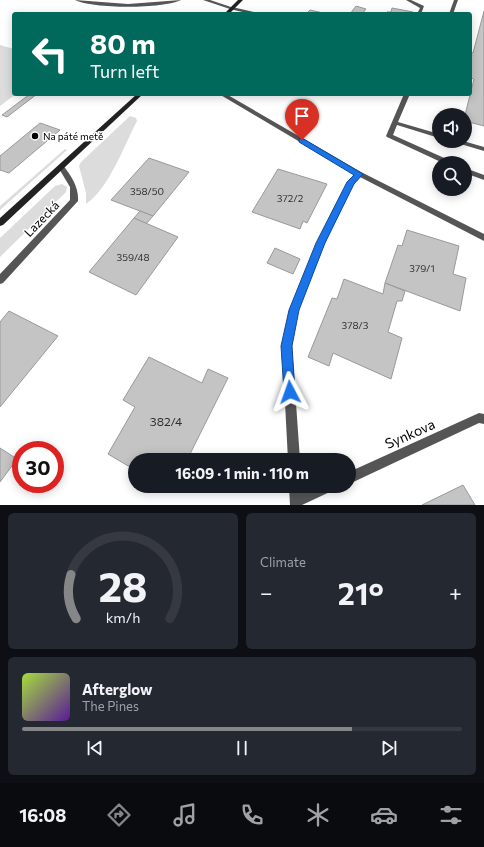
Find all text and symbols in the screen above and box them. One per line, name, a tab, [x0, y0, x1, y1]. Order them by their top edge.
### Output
text: 80 m	[90, 26, 156, 60]
icon: left	[24, 28, 76, 80]
text: Turn left	[90, 60, 159, 82]
pin	[285, 99, 319, 140]
icon: arrive	[291, 105, 313, 127]
map controls	[432, 108, 472, 196]
button: sound	[432, 108, 472, 148]
place label: Na páté metě	[43, 130, 103, 142]
marker: Na páté metě	[30, 131, 40, 141]
button: search	[432, 156, 472, 196]
house number: 358/50	[130, 185, 164, 197]
house number: 372/2	[277, 192, 304, 204]
street label: Lazecká	[21, 198, 62, 239]
house number: 359/48	[116, 251, 150, 263]
house number: 379/1	[409, 262, 435, 274]
house number: 378/3	[342, 319, 369, 331]
position arrow	[269, 371, 311, 413]
house number: 382/4	[150, 414, 182, 428]
street label: Synkova	[382, 415, 437, 452]
speed limit sign: 30	[12, 441, 64, 493]
text: 16:09 · 1 min · 110 m	[175, 464, 309, 482]
text: Climate	[260, 554, 306, 570]
text: 28	[98, 560, 148, 611]
text: 21°	[338, 574, 384, 611]
text: −	[260, 579, 273, 606]
text: +	[449, 579, 462, 606]
text: km/h	[106, 608, 140, 626]
text: Afterglow	[82, 680, 152, 698]
text: The Pines	[82, 698, 139, 714]
icon: previous	[84, 737, 106, 759]
icon: pause	[231, 737, 253, 759]
icon: next	[378, 737, 400, 759]
icon: directions	[105, 801, 133, 829]
icon: music	[171, 801, 199, 829]
icon: phone	[238, 801, 266, 829]
icon: climate	[304, 801, 332, 829]
icon: car	[370, 801, 398, 829]
icon: filters	[437, 801, 465, 829]
text: 16:08	[19, 804, 66, 826]

